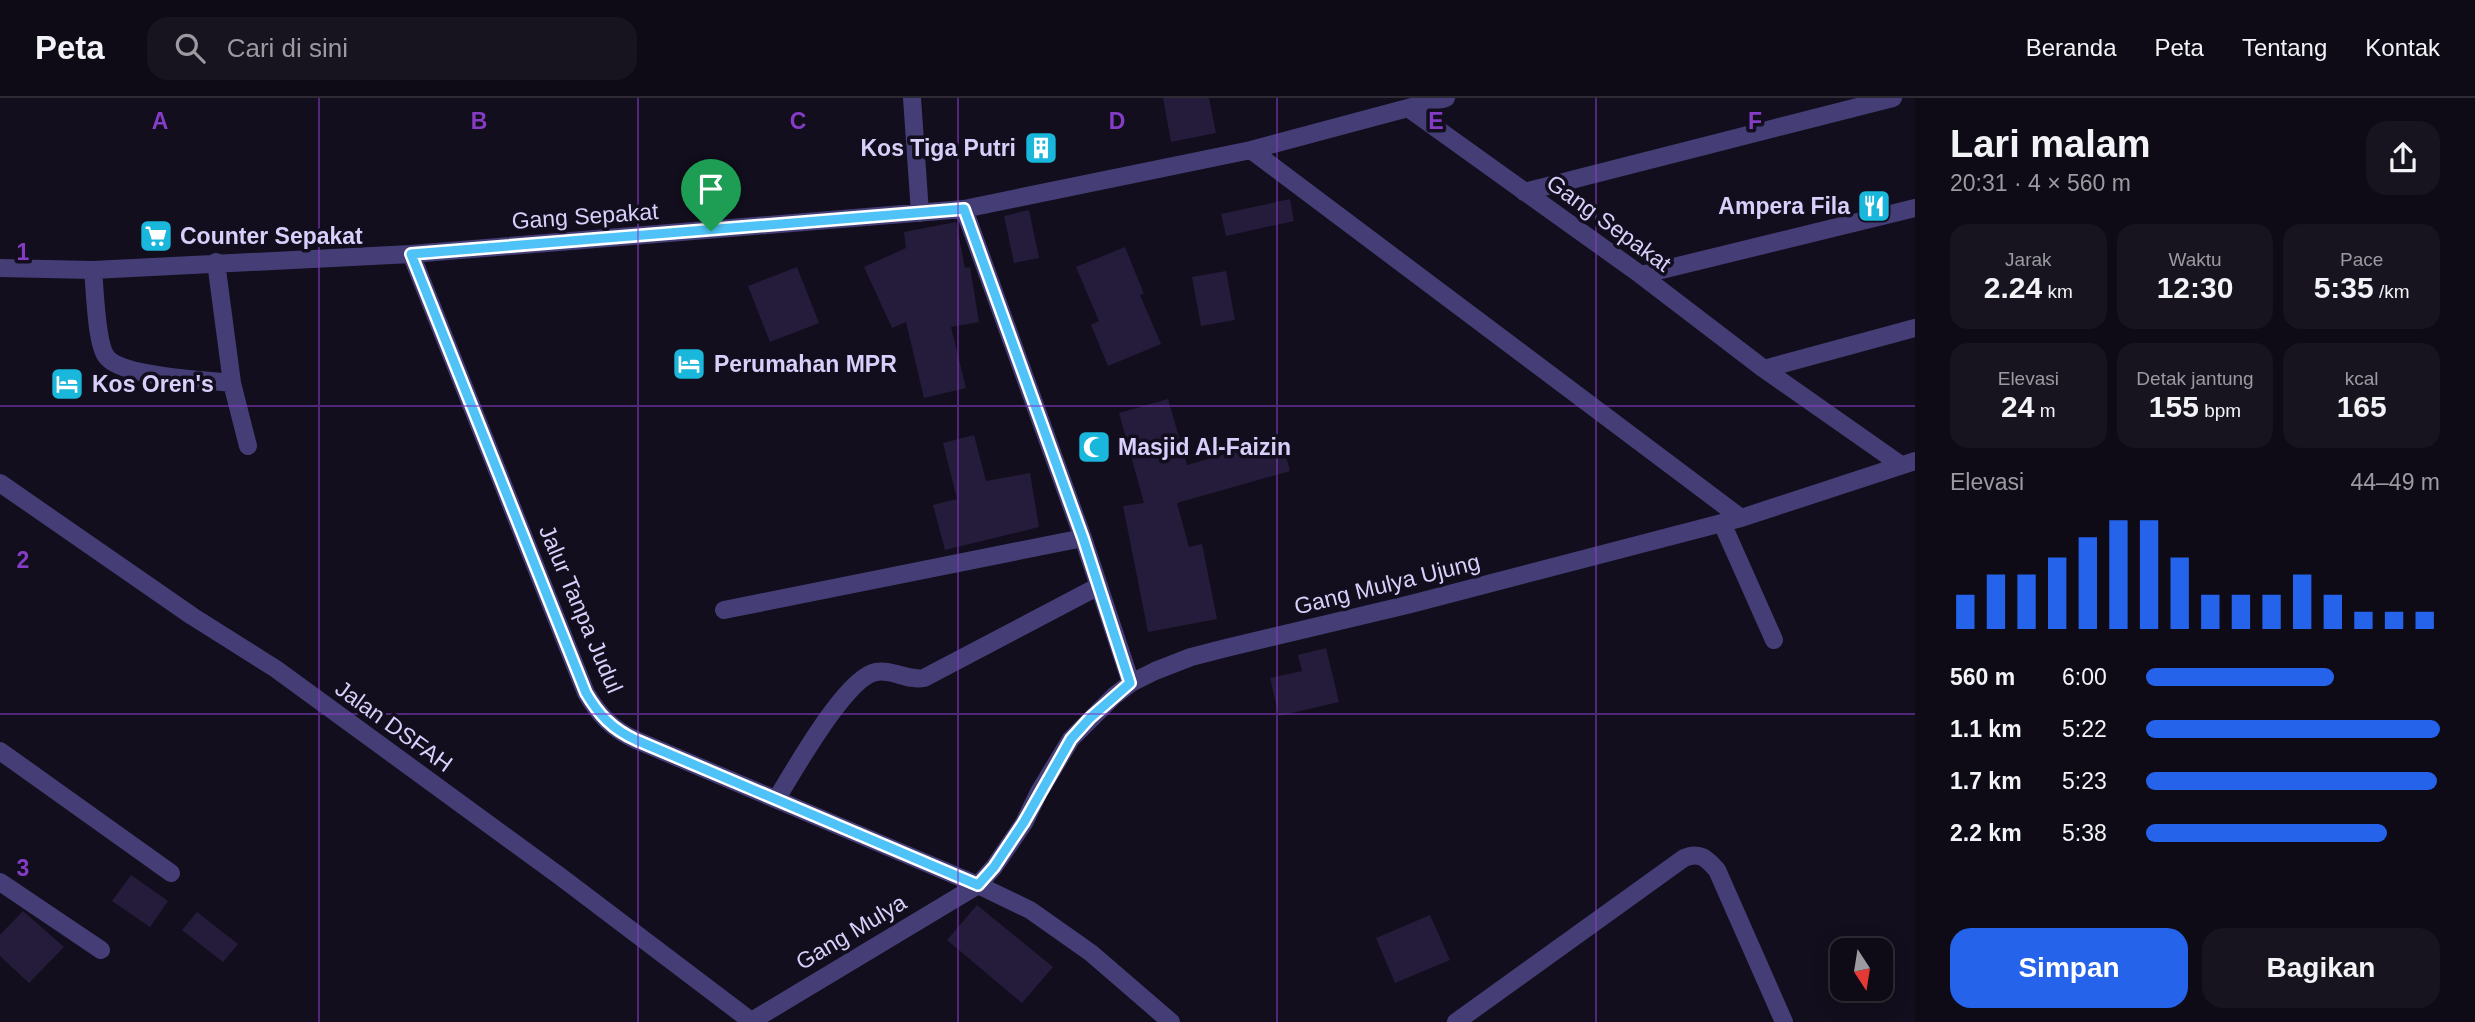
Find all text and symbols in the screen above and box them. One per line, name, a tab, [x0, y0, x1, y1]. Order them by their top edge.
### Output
search box	[147, 17, 637, 80]
text: Peta	[35, 29, 105, 66]
icon: search	[171, 29, 209, 67]
text: Cari di sini	[227, 33, 348, 63]
text: Beranda	[2026, 34, 2117, 61]
text: Peta	[2155, 34, 2204, 61]
text: Tentang	[2242, 34, 2327, 61]
text: Kontak	[2365, 34, 2440, 61]
text: A	[152, 108, 168, 134]
text: B	[471, 108, 487, 134]
text: C	[790, 108, 806, 134]
text: D	[1109, 108, 1125, 134]
text: E	[1428, 108, 1444, 134]
text: F	[1748, 108, 1762, 134]
button: share	[2366, 121, 2440, 195]
text: Lari malam	[1950, 123, 2151, 165]
building icon: Kos Tiga Putri	[1022, 129, 1060, 167]
place label: Kos Tiga Putri	[861, 135, 1016, 161]
pin	[681, 159, 741, 231]
street label: Gang Sepakat	[1542, 169, 1677, 277]
icon: arrive	[692, 170, 730, 208]
text: 20:31 · 4 × 560 m	[1950, 170, 2131, 196]
restaurant icon: Ampera Fila	[1855, 187, 1893, 225]
place label: Ampera Fila	[1718, 193, 1850, 219]
street label: Gang Sepakat	[511, 198, 660, 234]
supermarket icon: Counter Sepakat	[137, 217, 175, 255]
place label: Counter Sepakat	[180, 223, 363, 249]
text: 1	[17, 239, 30, 265]
text: Jarak	[2005, 249, 2052, 270]
text: Waktu	[2168, 249, 2222, 270]
text: Pace	[2340, 249, 2383, 270]
text: 2.24	[1984, 271, 2042, 304]
text: 12:30	[2157, 271, 2233, 304]
text: 5:35	[2314, 271, 2374, 304]
text: km	[2042, 281, 2073, 302]
text: /km	[2374, 281, 2410, 302]
hotel icon: Perumahan MPR	[670, 345, 708, 383]
place label: Perumahan MPR	[714, 351, 897, 377]
hotel icon: Kos Oren's	[48, 365, 86, 403]
text: Elevasi	[1998, 368, 2059, 389]
text: Detak jantung	[2136, 368, 2254, 389]
text: kcal	[2345, 368, 2379, 389]
place label: Kos Oren's	[92, 371, 214, 397]
text: 24	[2001, 390, 2034, 423]
text: 155	[2149, 390, 2199, 423]
text: 165	[2337, 390, 2387, 423]
text: m	[2034, 400, 2056, 421]
text: bpm	[2199, 400, 2241, 421]
mosque icon: Masjid Al-Faizin	[1075, 428, 1113, 466]
place label: Masjid Al-Faizin	[1118, 434, 1291, 460]
text: Elevasi	[1950, 469, 2024, 495]
text: 44–49 m	[2350, 469, 2440, 495]
street label: Jalur Tanpa Judul	[534, 521, 628, 697]
text: 2	[17, 547, 29, 573]
street label: Gang Mulya Ujung	[1291, 548, 1483, 620]
text: 560 m	[1950, 664, 2015, 690]
text: 6:00	[2062, 664, 2107, 690]
street label: Jalan DSFAH	[331, 675, 457, 777]
text: 1.1 km	[1950, 716, 2022, 742]
text: 5:22	[2062, 716, 2107, 742]
text: 1.7 km	[1950, 768, 2022, 794]
text: 5:23	[2062, 768, 2107, 794]
text: 2.2 km	[1950, 820, 2022, 846]
text: 5:38	[2062, 820, 2107, 846]
text: 3	[17, 855, 29, 881]
street label: Gang Mulya	[791, 889, 911, 975]
button: Simpan	[1950, 928, 2188, 1008]
button: Bagikan	[2202, 928, 2440, 1008]
north arrow	[1830, 938, 1894, 1001]
map controls	[1830, 938, 1893, 1001]

